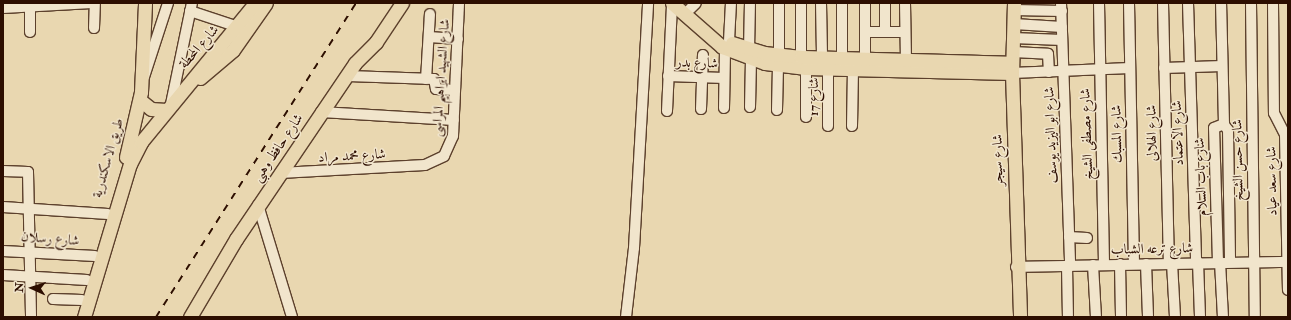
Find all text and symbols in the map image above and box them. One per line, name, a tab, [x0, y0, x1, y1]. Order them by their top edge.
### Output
street label: شارع الشهيد ابراهيم المراسى	[428, 18, 454, 138]
street label: شارع المحطة	[176, 22, 222, 72]
street label: شارع بدر	[676, 54, 718, 72]
street label: شارع 17	[806, 78, 822, 116]
street label: شارع ابو اليزيد يوسف	[1041, 86, 1061, 184]
street label: شارع مصطفى الشيخ	[1077, 88, 1097, 180]
street label: شارع الاعتماد	[1168, 100, 1188, 166]
street label: شارع المسبك	[1108, 105, 1126, 163]
street label: شارع الهلالى	[1143, 105, 1161, 161]
street label: شارع حافظ وهبى	[249, 111, 307, 185]
street label: طريق الاسكندرية	[89, 116, 127, 200]
street label: شارع حسن الشيخ	[1229, 119, 1247, 201]
street label: شارع سيجر	[989, 134, 1007, 186]
street label: شارع باب السلام	[1191, 137, 1211, 217]
street label: شارع محمد مراد	[318, 146, 386, 166]
street label: شارع سعد عياد	[1263, 146, 1281, 216]
street label: شارع رسلان	[20, 229, 80, 249]
street label: شارع ترعه الشباب	[1111, 240, 1193, 258]
north arrow	[12, 268, 52, 308]
text: N	[13, 282, 26, 293]

